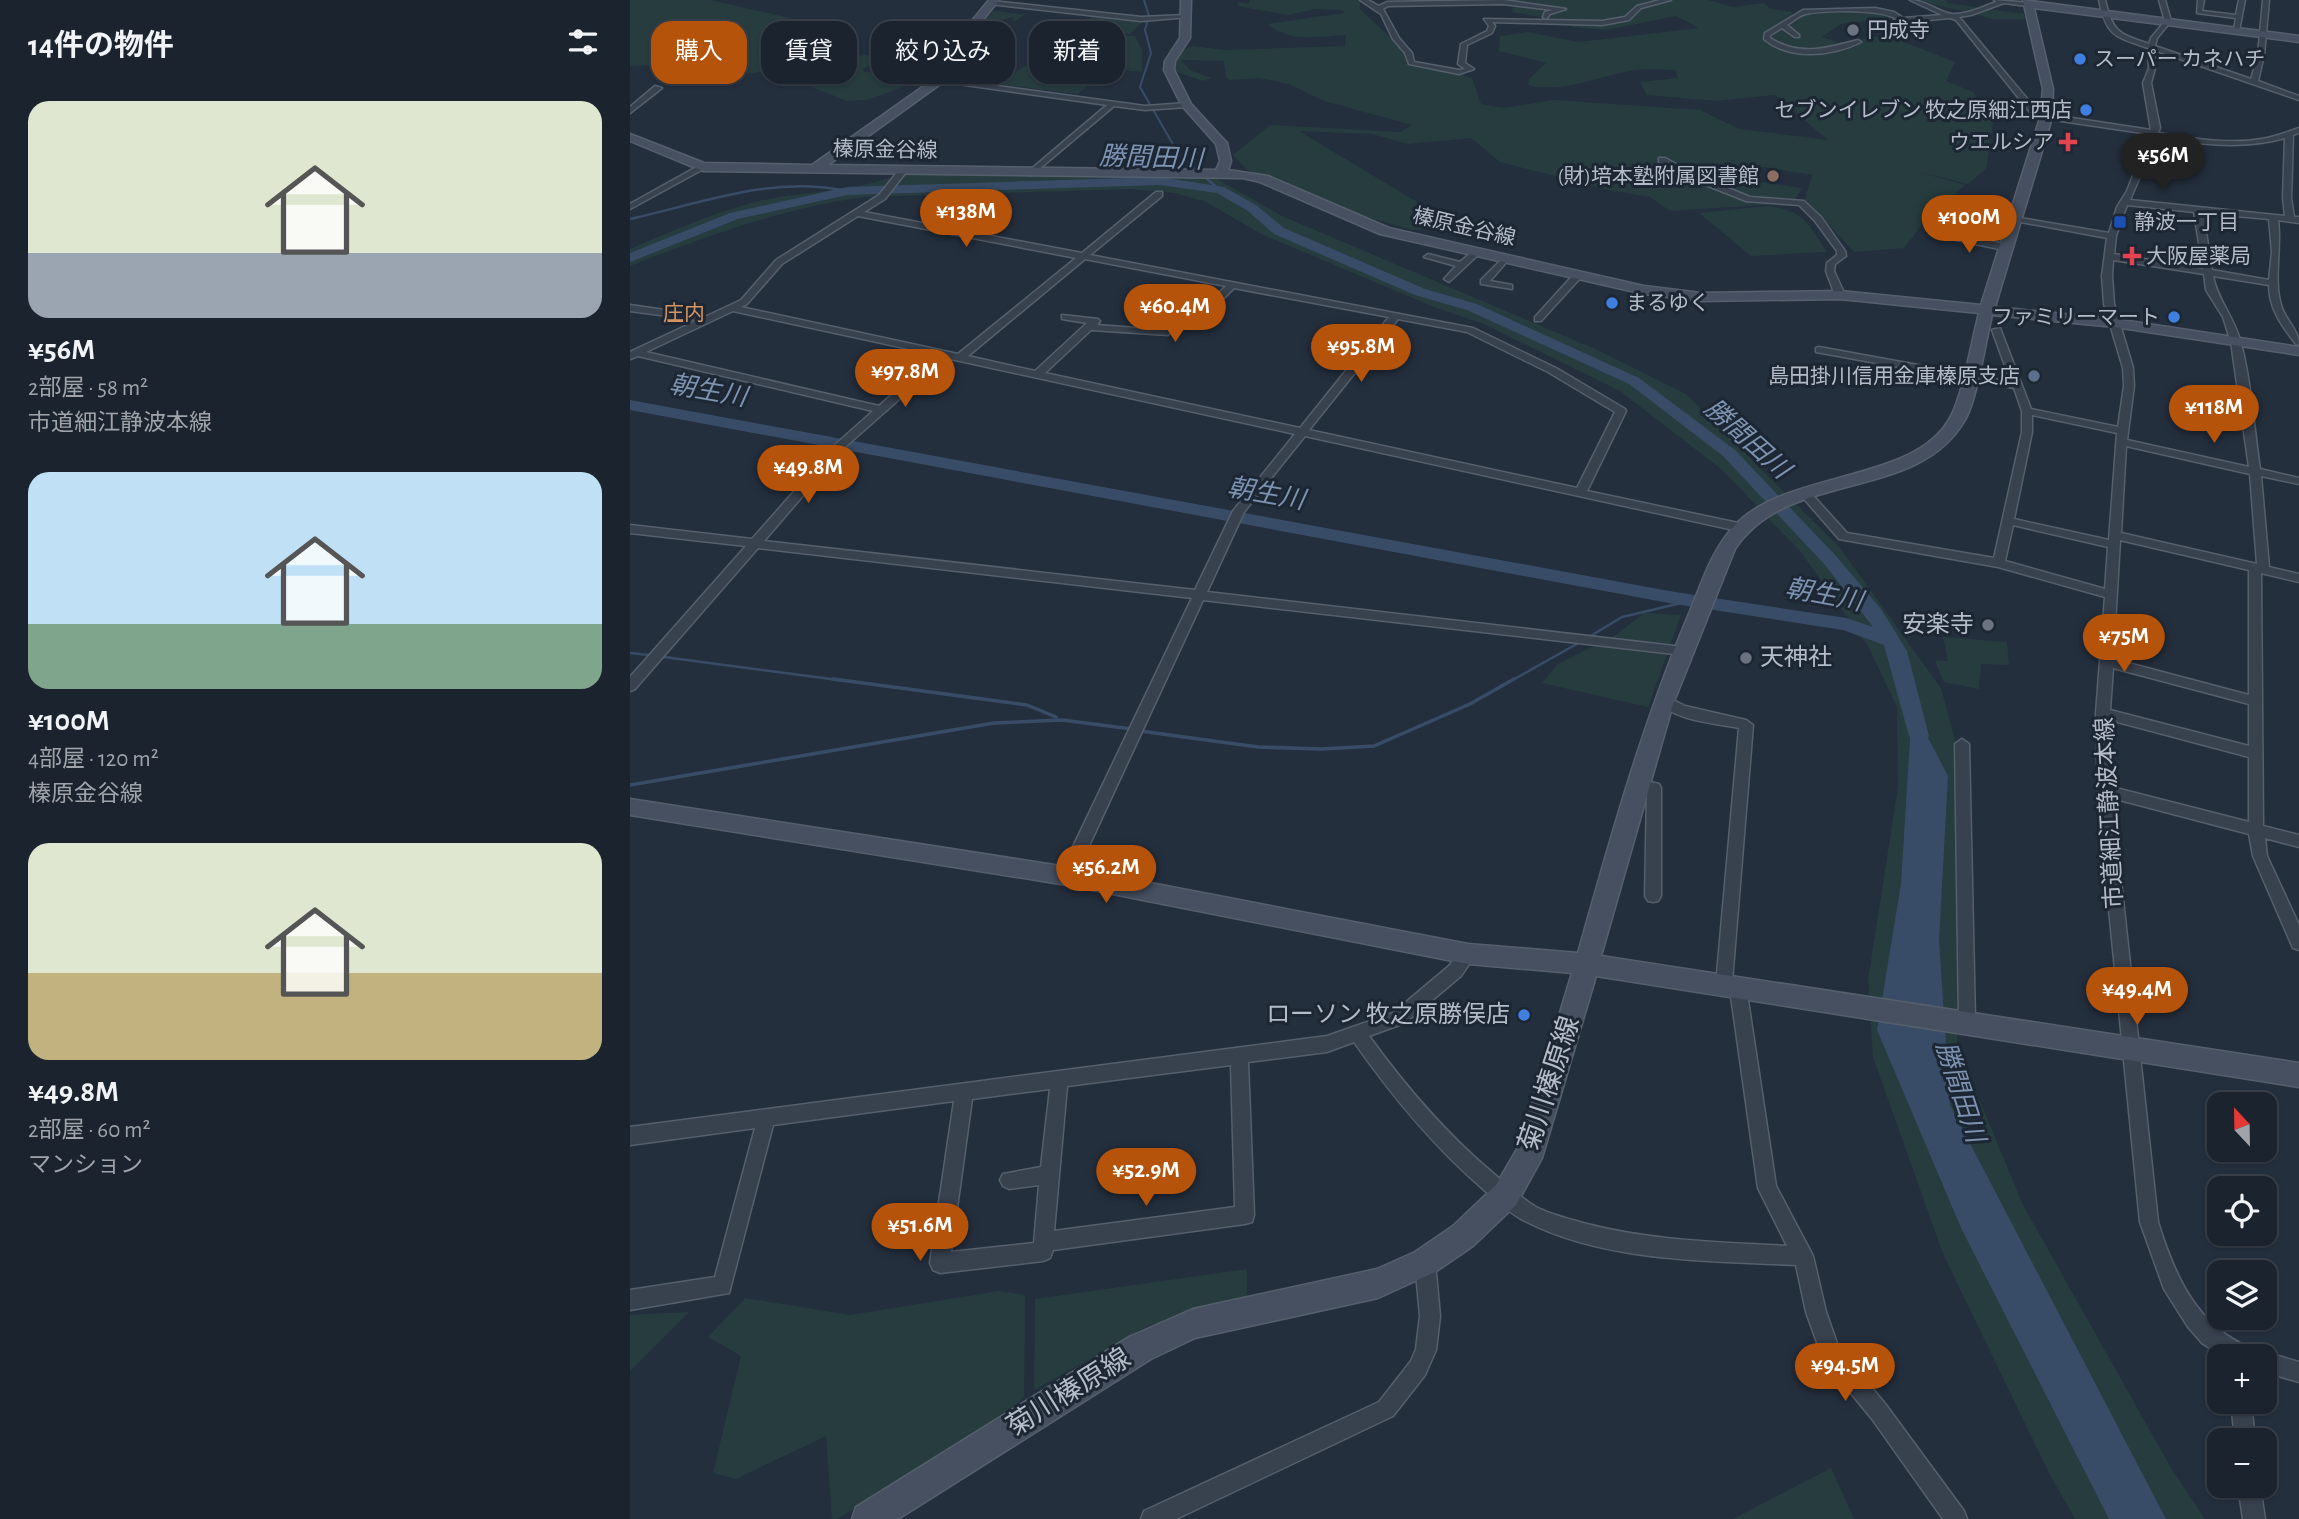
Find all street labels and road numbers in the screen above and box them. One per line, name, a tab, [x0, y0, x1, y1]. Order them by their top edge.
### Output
street label: 榛原金谷線	[832, 138, 938, 161]
street label: 榛原金谷線	[1410, 204, 1518, 249]
street label: 市道細江静波本線	[2091, 717, 2127, 910]
street label: 菊川榛原線	[1513, 1012, 1585, 1155]
street label: 菊川榛原線	[1001, 1342, 1136, 1442]

